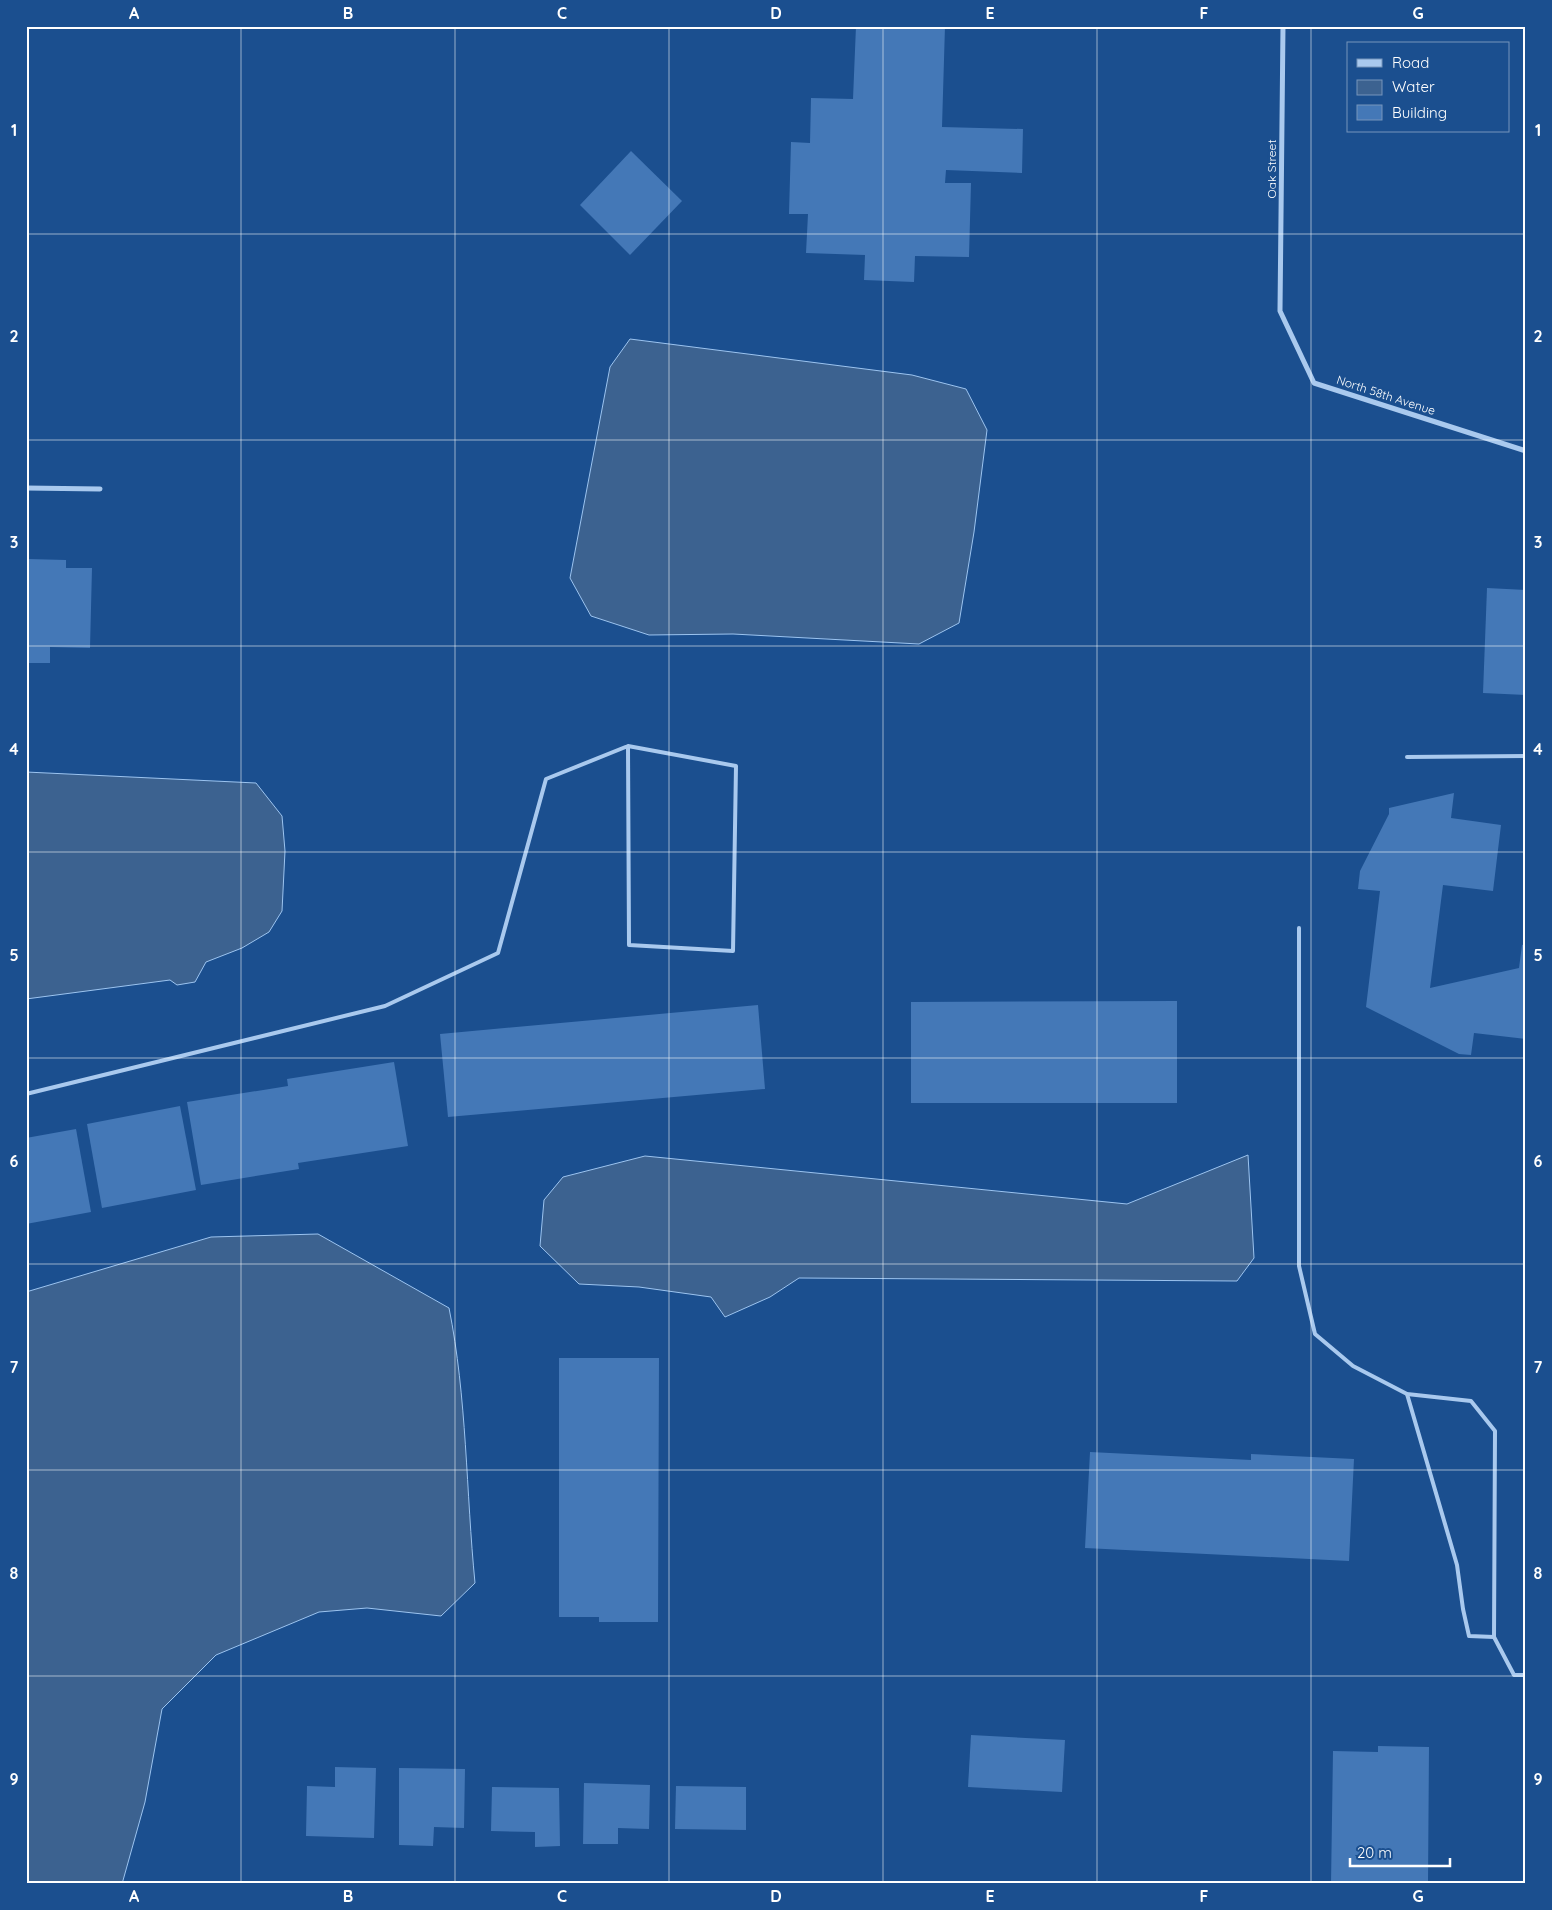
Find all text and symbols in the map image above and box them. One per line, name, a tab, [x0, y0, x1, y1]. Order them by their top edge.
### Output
text: A	[129, 3, 140, 23]
text: B	[343, 3, 353, 23]
text: C	[557, 3, 567, 23]
text: D	[770, 3, 782, 23]
text: E	[985, 3, 995, 23]
text: F	[1200, 3, 1209, 23]
text: G	[1412, 3, 1424, 23]
legend	[1347, 42, 1510, 132]
text: Road	[1392, 53, 1429, 72]
text: Water	[1392, 77, 1435, 96]
text: Building	[1392, 103, 1447, 122]
text: 1	[11, 120, 17, 140]
text: 1	[1535, 120, 1541, 140]
street label: Oak Street	[1264, 140, 1279, 198]
text: 2	[9, 326, 19, 346]
text: 2	[1533, 326, 1543, 346]
street label: North 58th Avenue	[1335, 372, 1437, 418]
text: 3	[10, 532, 18, 552]
text: 3	[1534, 532, 1542, 552]
text: 4	[9, 739, 19, 759]
text: 4	[1533, 739, 1543, 759]
text: 5	[9, 945, 19, 965]
text: 5	[1533, 945, 1543, 965]
text: 6	[10, 1151, 19, 1171]
text: 6	[1534, 1151, 1543, 1171]
text: 7	[10, 1357, 19, 1377]
text: 7	[1534, 1357, 1543, 1377]
text: 8	[10, 1563, 19, 1583]
text: 8	[1534, 1563, 1543, 1583]
text: 9	[9, 1769, 19, 1789]
text: 9	[1533, 1769, 1543, 1789]
scale bar	[1350, 1835, 1450, 1867]
text: 20 m	[1357, 1843, 1392, 1862]
text: A	[129, 1886, 140, 1906]
text: B	[343, 1886, 353, 1906]
text: C	[557, 1886, 567, 1906]
text: D	[770, 1886, 782, 1906]
text: E	[985, 1886, 995, 1906]
text: F	[1200, 1886, 1209, 1906]
text: G	[1412, 1886, 1424, 1906]

